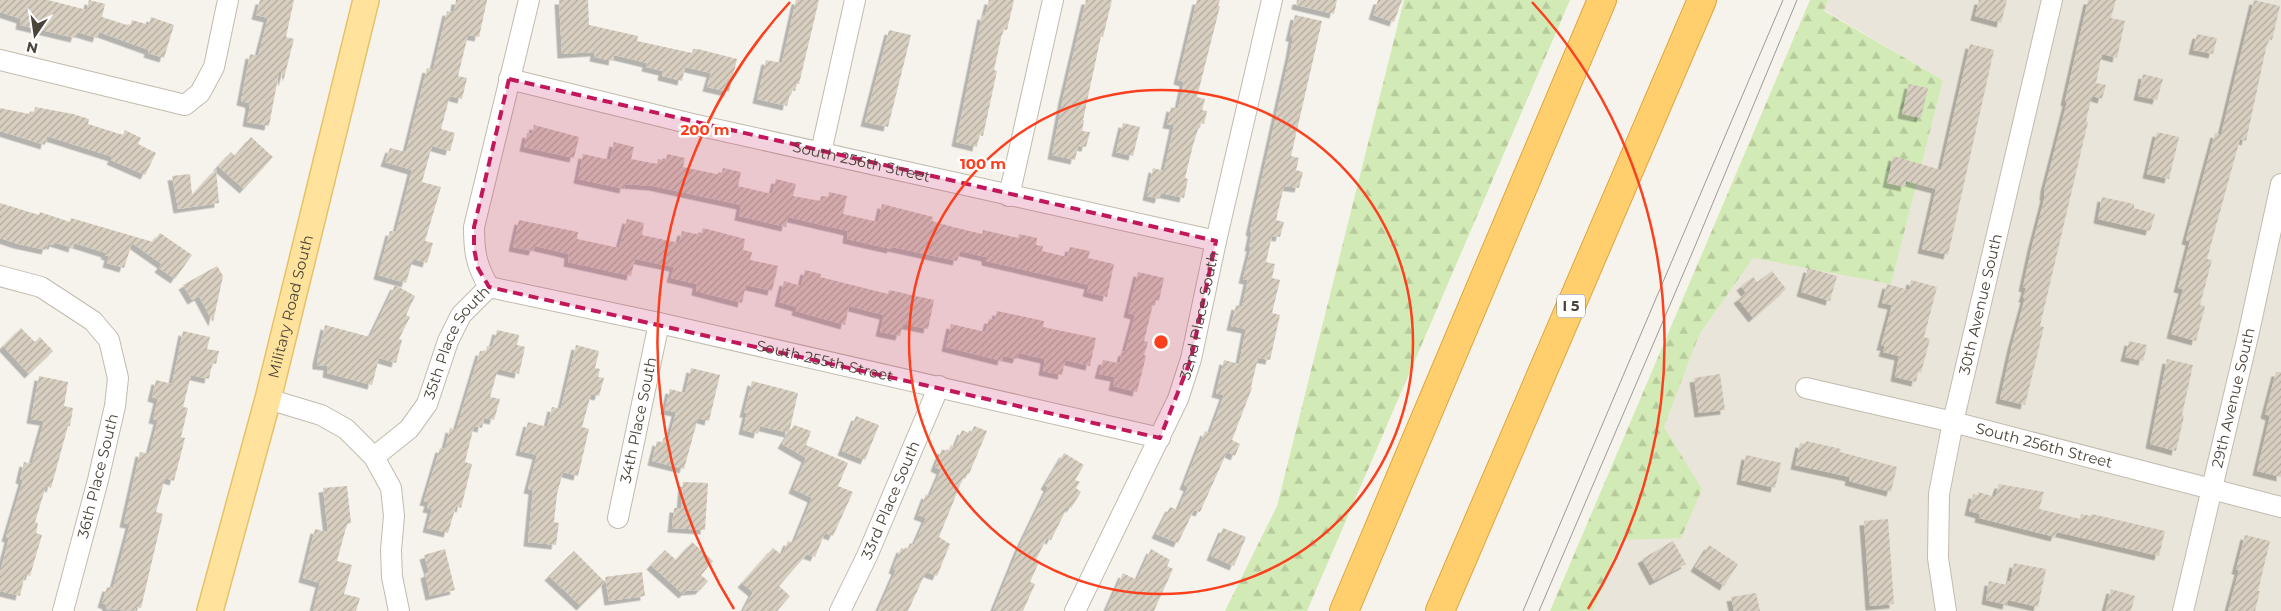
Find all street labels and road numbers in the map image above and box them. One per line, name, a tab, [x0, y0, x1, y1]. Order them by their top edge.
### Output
street label: South 256th Street	[791, 137, 932, 186]
street label: 30th Avenue South	[1954, 232, 2006, 376]
street label: Military Road South	[263, 233, 317, 380]
street label: 32nd Place South	[1175, 249, 1223, 382]
street label: 35th Place South	[419, 282, 494, 402]
road number: I 5	[1557, 294, 1585, 318]
street label: 29th Avenue South	[2207, 326, 2259, 470]
street label: South 255th Street	[755, 336, 895, 386]
street label: 34th Place South	[616, 355, 661, 485]
street label: 36th Place South	[73, 412, 122, 540]
street label: South 256th Street	[1974, 418, 2115, 472]
street label: 33rd Place South	[857, 438, 924, 562]

